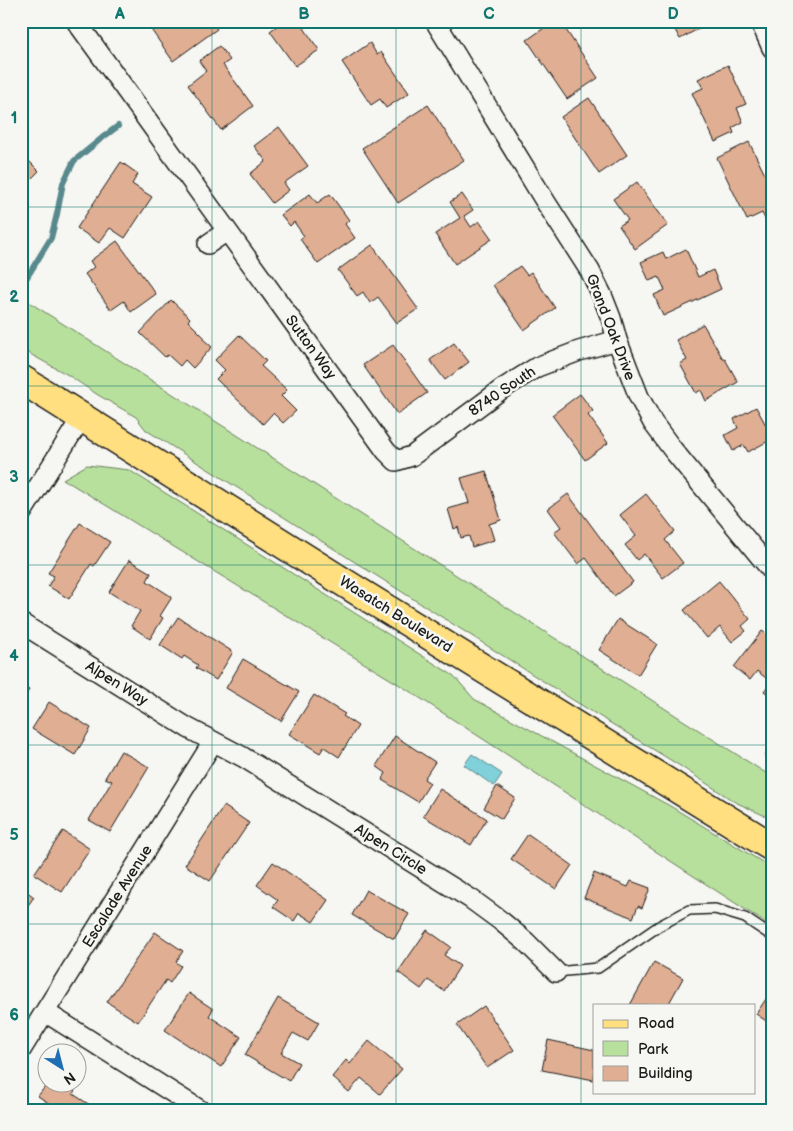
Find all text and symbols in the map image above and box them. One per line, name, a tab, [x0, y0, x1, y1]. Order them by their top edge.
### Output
text: A	[114, 5, 125, 24]
text: B	[298, 5, 310, 24]
text: C	[483, 5, 495, 24]
text: D	[667, 5, 679, 24]
text: 1	[11, 109, 17, 128]
street label: Grand Oak Drive	[582, 271, 640, 383]
text: 2	[9, 288, 19, 307]
street label: Sutton Way	[281, 311, 340, 383]
street label: 8740 South	[465, 362, 539, 421]
text: 3	[9, 468, 19, 487]
street label: Wasatch Boulevard	[336, 572, 456, 657]
text: 4	[9, 647, 19, 666]
street label: Alpen Way	[82, 657, 152, 710]
street label: Alpen Circle	[351, 820, 431, 879]
text: 5	[9, 826, 19, 845]
street label: Escalade Avenue	[78, 841, 157, 951]
legend	[593, 1004, 756, 1094]
text: 6	[9, 1006, 19, 1025]
text: Road	[638, 1014, 674, 1033]
text: Park	[638, 1040, 669, 1059]
north arrow	[38, 1044, 88, 1094]
text: Building	[638, 1064, 693, 1083]
text: N	[60, 1068, 79, 1088]

